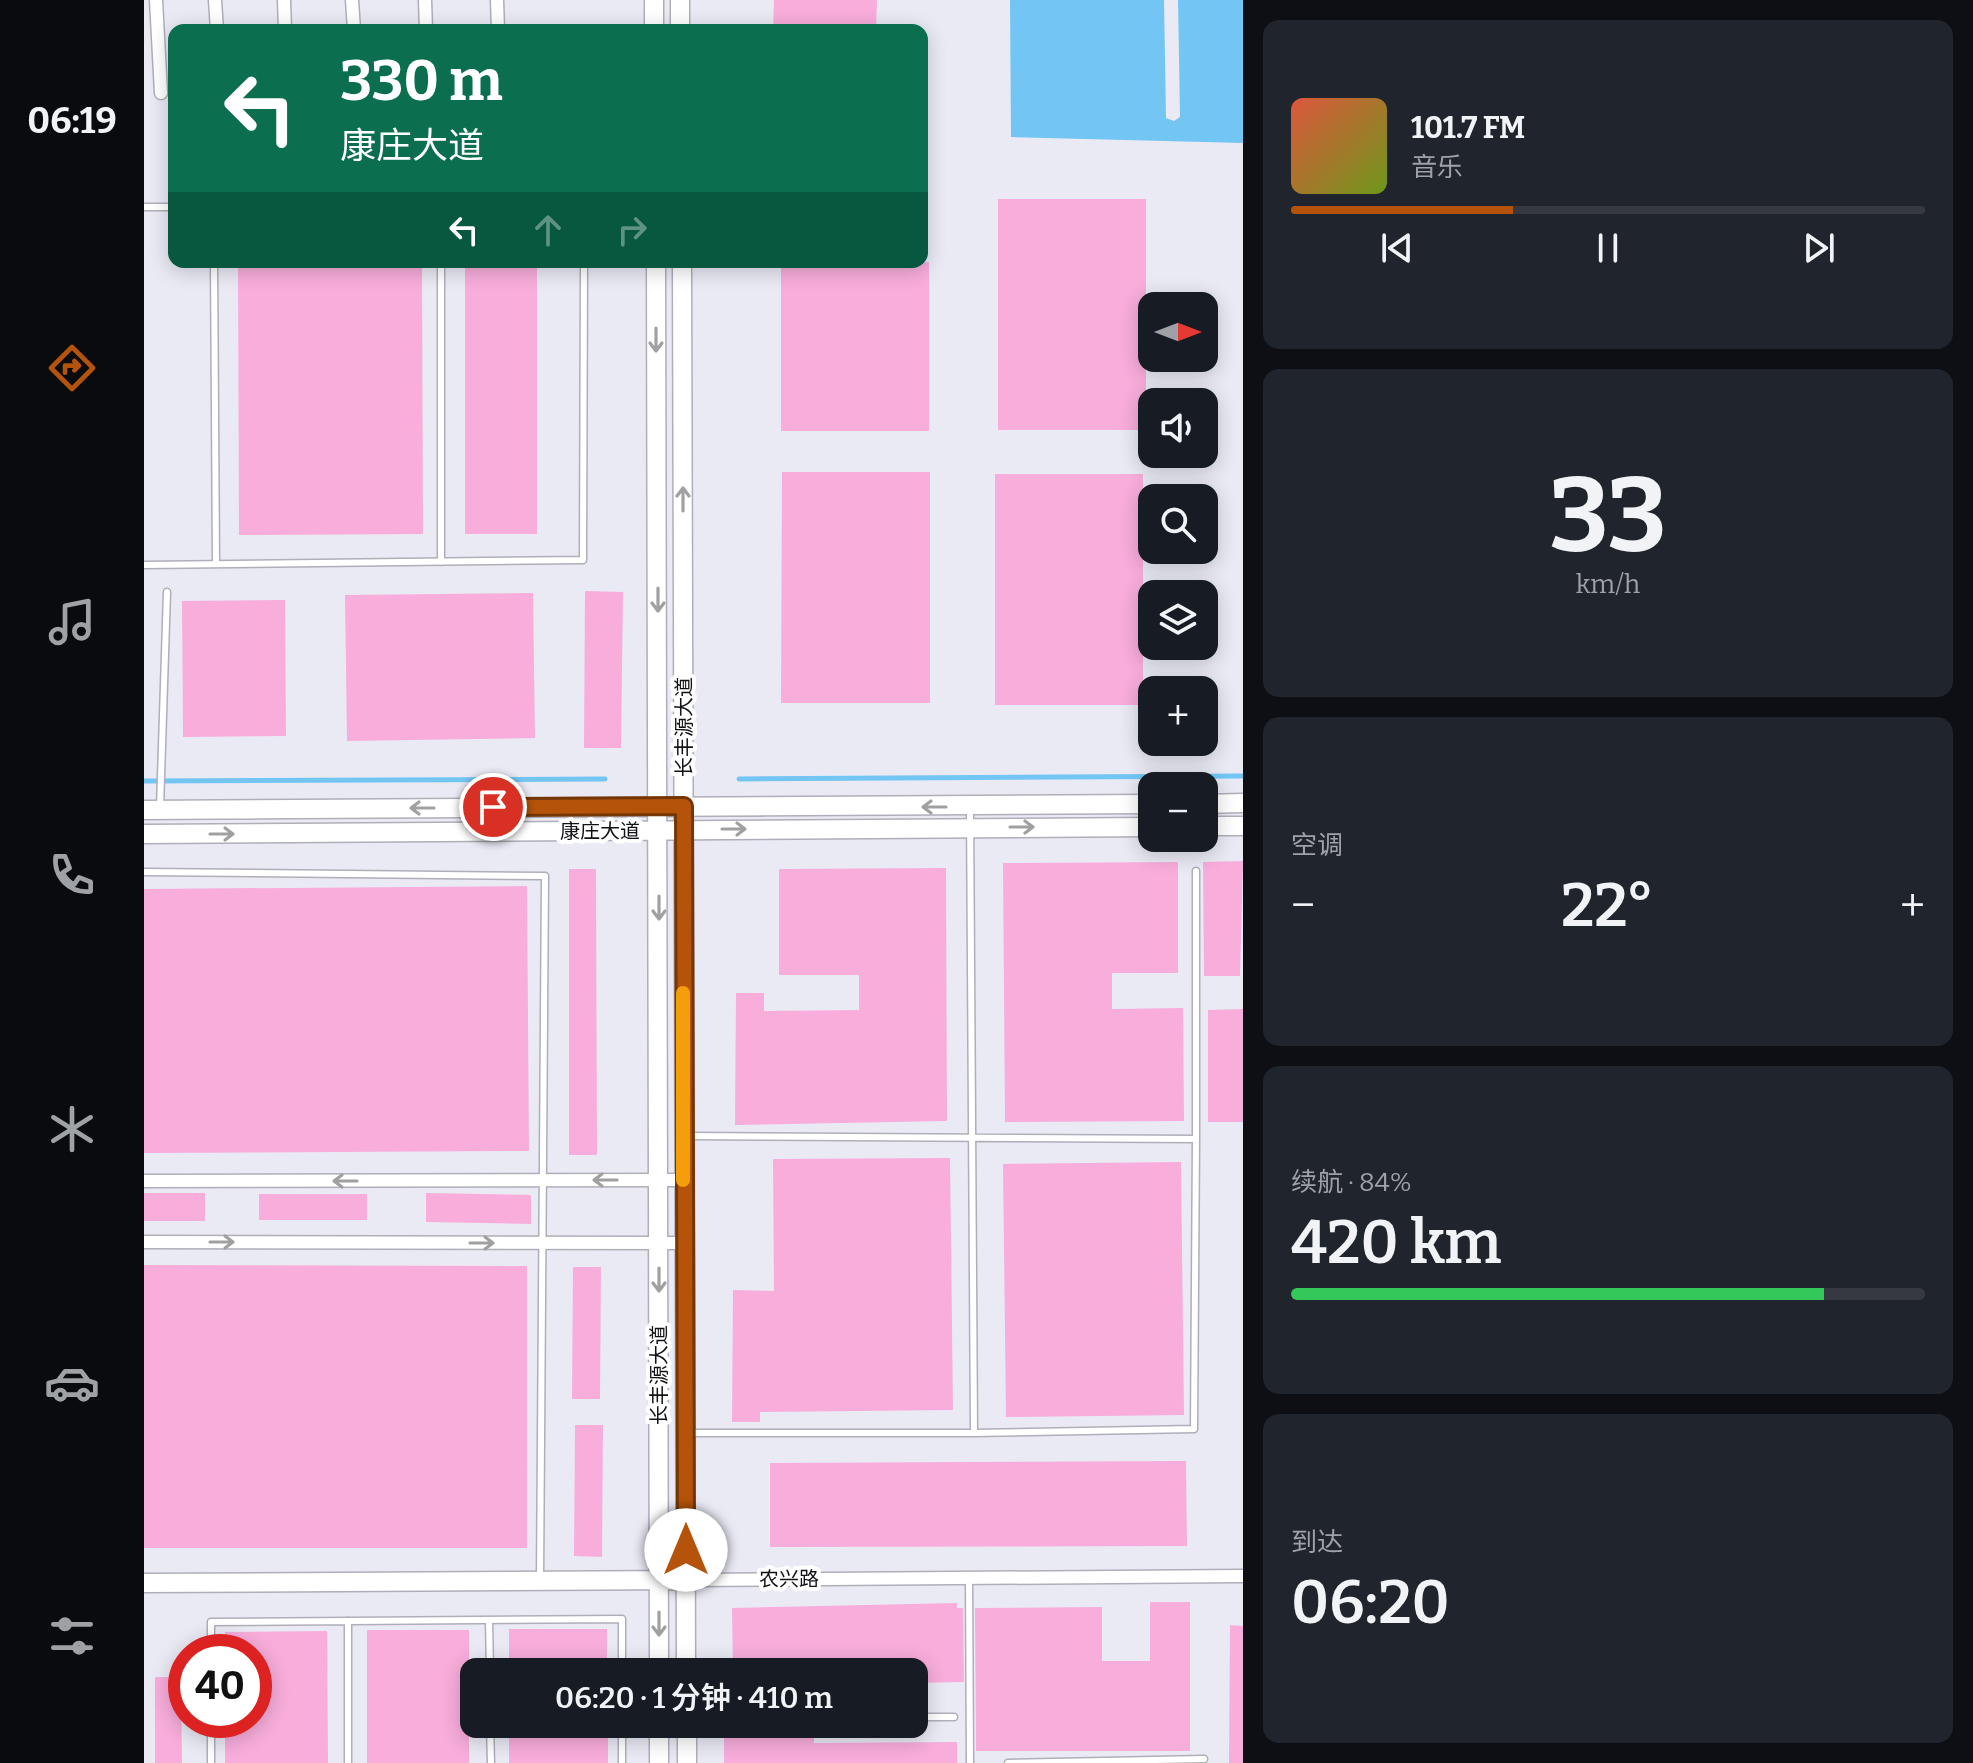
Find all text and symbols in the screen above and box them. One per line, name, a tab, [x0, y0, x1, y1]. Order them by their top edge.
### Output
text: 330 m	[340, 48, 503, 115]
icon: left	[208, 56, 312, 160]
text: 06:19	[27, 99, 117, 143]
text: 101.7 FM	[1411, 110, 1525, 146]
text: 康庄大道	[340, 124, 484, 168]
text: 音乐	[1411, 152, 1463, 183]
icon: left	[442, 208, 486, 252]
icon: ahead	[526, 208, 570, 252]
icon: right	[610, 208, 654, 252]
icon: previous	[1375, 226, 1419, 270]
icon: pause	[1586, 226, 1630, 270]
icon: next	[1797, 226, 1841, 270]
north arrow	[1138, 292, 1218, 372]
map controls	[1138, 292, 1218, 852]
one-way arrow	[648, 326, 664, 353]
icon: directions	[44, 340, 100, 396]
button: sound	[1138, 388, 1218, 468]
text: 33	[1549, 454, 1667, 579]
button: search	[1138, 484, 1218, 564]
one-way arrow	[675, 486, 691, 513]
text: km/h	[1576, 569, 1640, 600]
button: layers	[1138, 580, 1218, 660]
one-way arrow	[650, 586, 666, 613]
icon: music	[44, 594, 100, 650]
button: +	[1138, 676, 1218, 756]
street label: 长丰源大道	[672, 677, 696, 777]
button: −	[1138, 772, 1218, 852]
pin	[459, 773, 527, 841]
icon: arrive	[471, 785, 515, 829]
one-way arrow	[921, 799, 948, 815]
one-way arrow	[409, 800, 436, 815]
street label: 康庄大道	[560, 819, 640, 843]
one-way arrow	[1008, 820, 1035, 835]
one-way arrow	[720, 821, 747, 837]
one-way arrow	[208, 826, 235, 842]
text: 空调	[1291, 830, 1343, 861]
icon: phone	[44, 847, 100, 903]
text: 22°	[1561, 870, 1654, 942]
text: −	[1291, 879, 1315, 932]
text: +	[1900, 879, 1925, 932]
one-way arrow	[651, 894, 667, 921]
icon: climate	[44, 1101, 100, 1157]
text: 续航 · 84%	[1291, 1167, 1412, 1198]
one-way arrow	[592, 1172, 619, 1188]
one-way arrow	[332, 1173, 359, 1189]
text: 420 km	[1291, 1207, 1501, 1279]
one-way arrow	[208, 1234, 235, 1250]
one-way arrow	[468, 1235, 495, 1251]
one-way arrow	[651, 1266, 667, 1293]
street label: 长丰源大道	[647, 1325, 671, 1425]
icon: car	[44, 1355, 100, 1411]
position arrow	[644, 1508, 728, 1592]
text: 到达	[1291, 1527, 1343, 1558]
street label: 农兴路	[759, 1567, 819, 1591]
text: 06:20	[1291, 1567, 1450, 1639]
icon: filters	[44, 1608, 100, 1664]
one-way arrow	[651, 1610, 667, 1637]
speed limit sign: 40	[168, 1634, 272, 1738]
text: 06:20 · 1 分钟 · 410 m	[555, 1680, 833, 1716]

